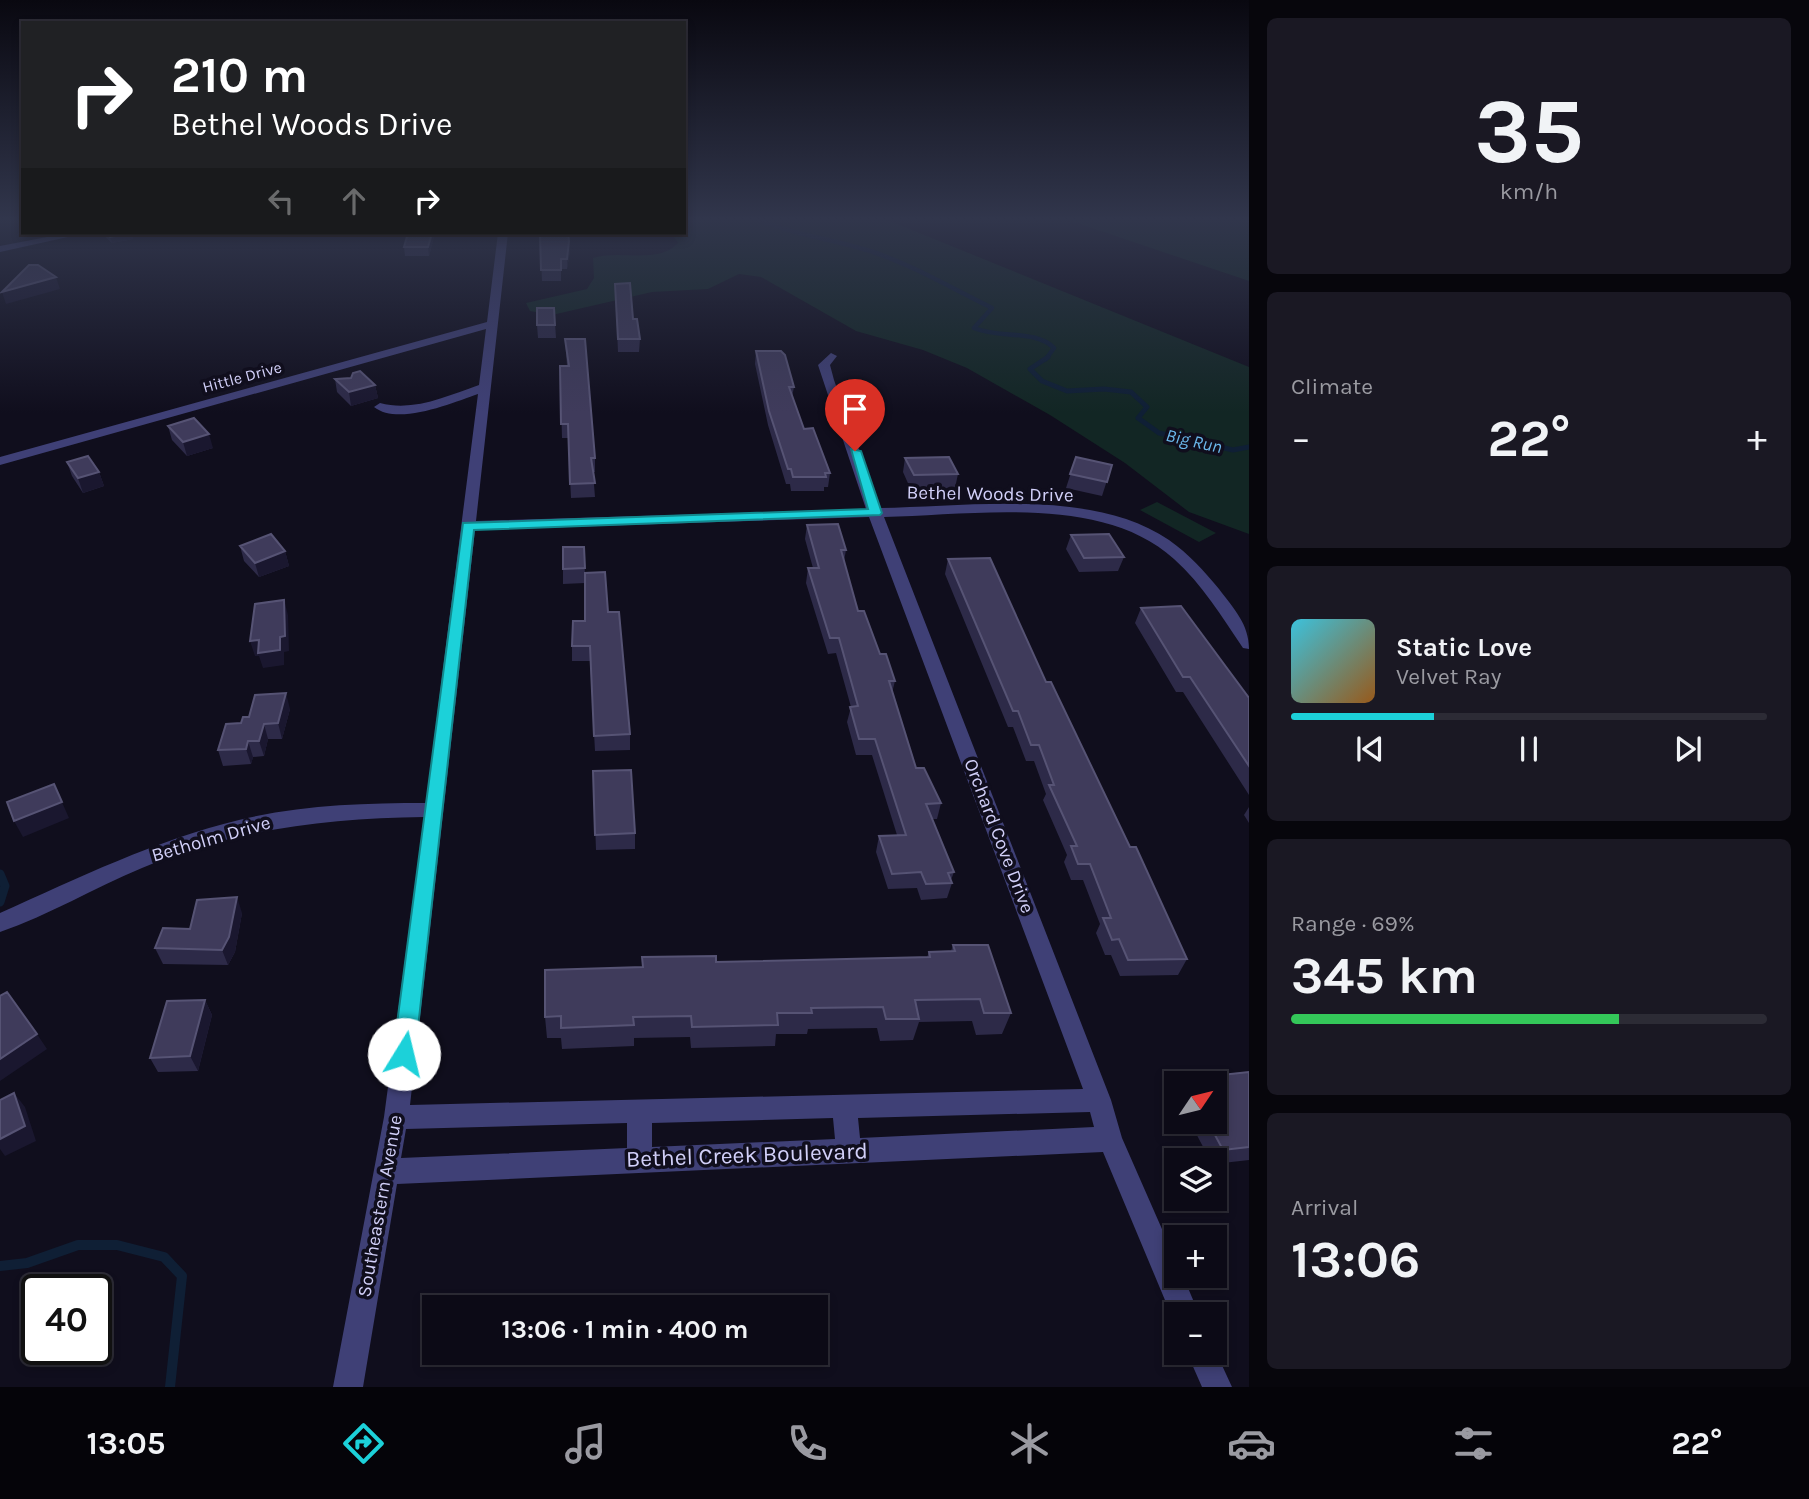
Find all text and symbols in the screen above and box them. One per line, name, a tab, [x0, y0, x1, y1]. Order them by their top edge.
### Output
text: 210 m	[171, 47, 308, 104]
icon: right	[56, 49, 147, 140]
text: 35	[1474, 79, 1584, 185]
text: Bethel Woods Drive	[171, 106, 452, 143]
text: km/h	[1500, 178, 1558, 205]
icon: left	[262, 182, 300, 220]
icon: ahead	[335, 182, 373, 220]
icon: right	[408, 182, 446, 220]
street label: Hittle Drive	[200, 357, 284, 397]
text: Climate	[1291, 373, 1373, 400]
pin	[825, 379, 885, 451]
icon: arrive	[836, 390, 874, 428]
text: 22°	[1487, 408, 1571, 469]
text: −	[1291, 416, 1311, 461]
text: +	[1747, 416, 1767, 461]
water label: Big Run	[1164, 424, 1224, 458]
street label: Bethel Woods Drive	[906, 482, 1074, 506]
text: Static Love	[1396, 632, 1532, 663]
text: Velvet Ray	[1396, 663, 1501, 690]
icon: previous	[1351, 730, 1389, 768]
icon: pause	[1510, 730, 1548, 768]
icon: next	[1669, 730, 1707, 768]
street label: Orchard Cove Drive	[959, 756, 1039, 916]
street label: Betholm Drive	[149, 812, 273, 866]
text: Range · 69%	[1291, 910, 1415, 937]
text: 345 km	[1291, 945, 1478, 1006]
position arrow	[367, 1017, 441, 1091]
north arrow	[1164, 1071, 1227, 1134]
map controls	[1164, 1071, 1227, 1365]
street label: Southeastern Avenue	[353, 1113, 407, 1299]
street label: Bethel Creek Boulevard	[626, 1137, 868, 1173]
button: layers	[1164, 1148, 1227, 1211]
text: Arrival	[1291, 1194, 1358, 1221]
button: +	[1164, 1225, 1227, 1288]
text: 13:06	[1291, 1229, 1420, 1290]
speed limit sign: 40	[21, 1274, 112, 1365]
button: −	[1164, 1302, 1227, 1365]
text: 13:06 · 1 min · 400 m	[501, 1314, 749, 1345]
icon: directions	[339, 1419, 388, 1468]
icon: music	[561, 1419, 610, 1468]
icon: phone	[783, 1419, 832, 1468]
icon: climate	[1005, 1419, 1054, 1468]
icon: car	[1227, 1419, 1276, 1468]
icon: filters	[1449, 1419, 1498, 1468]
text: 13:05	[87, 1425, 165, 1462]
text: 22°	[1671, 1425, 1722, 1462]

